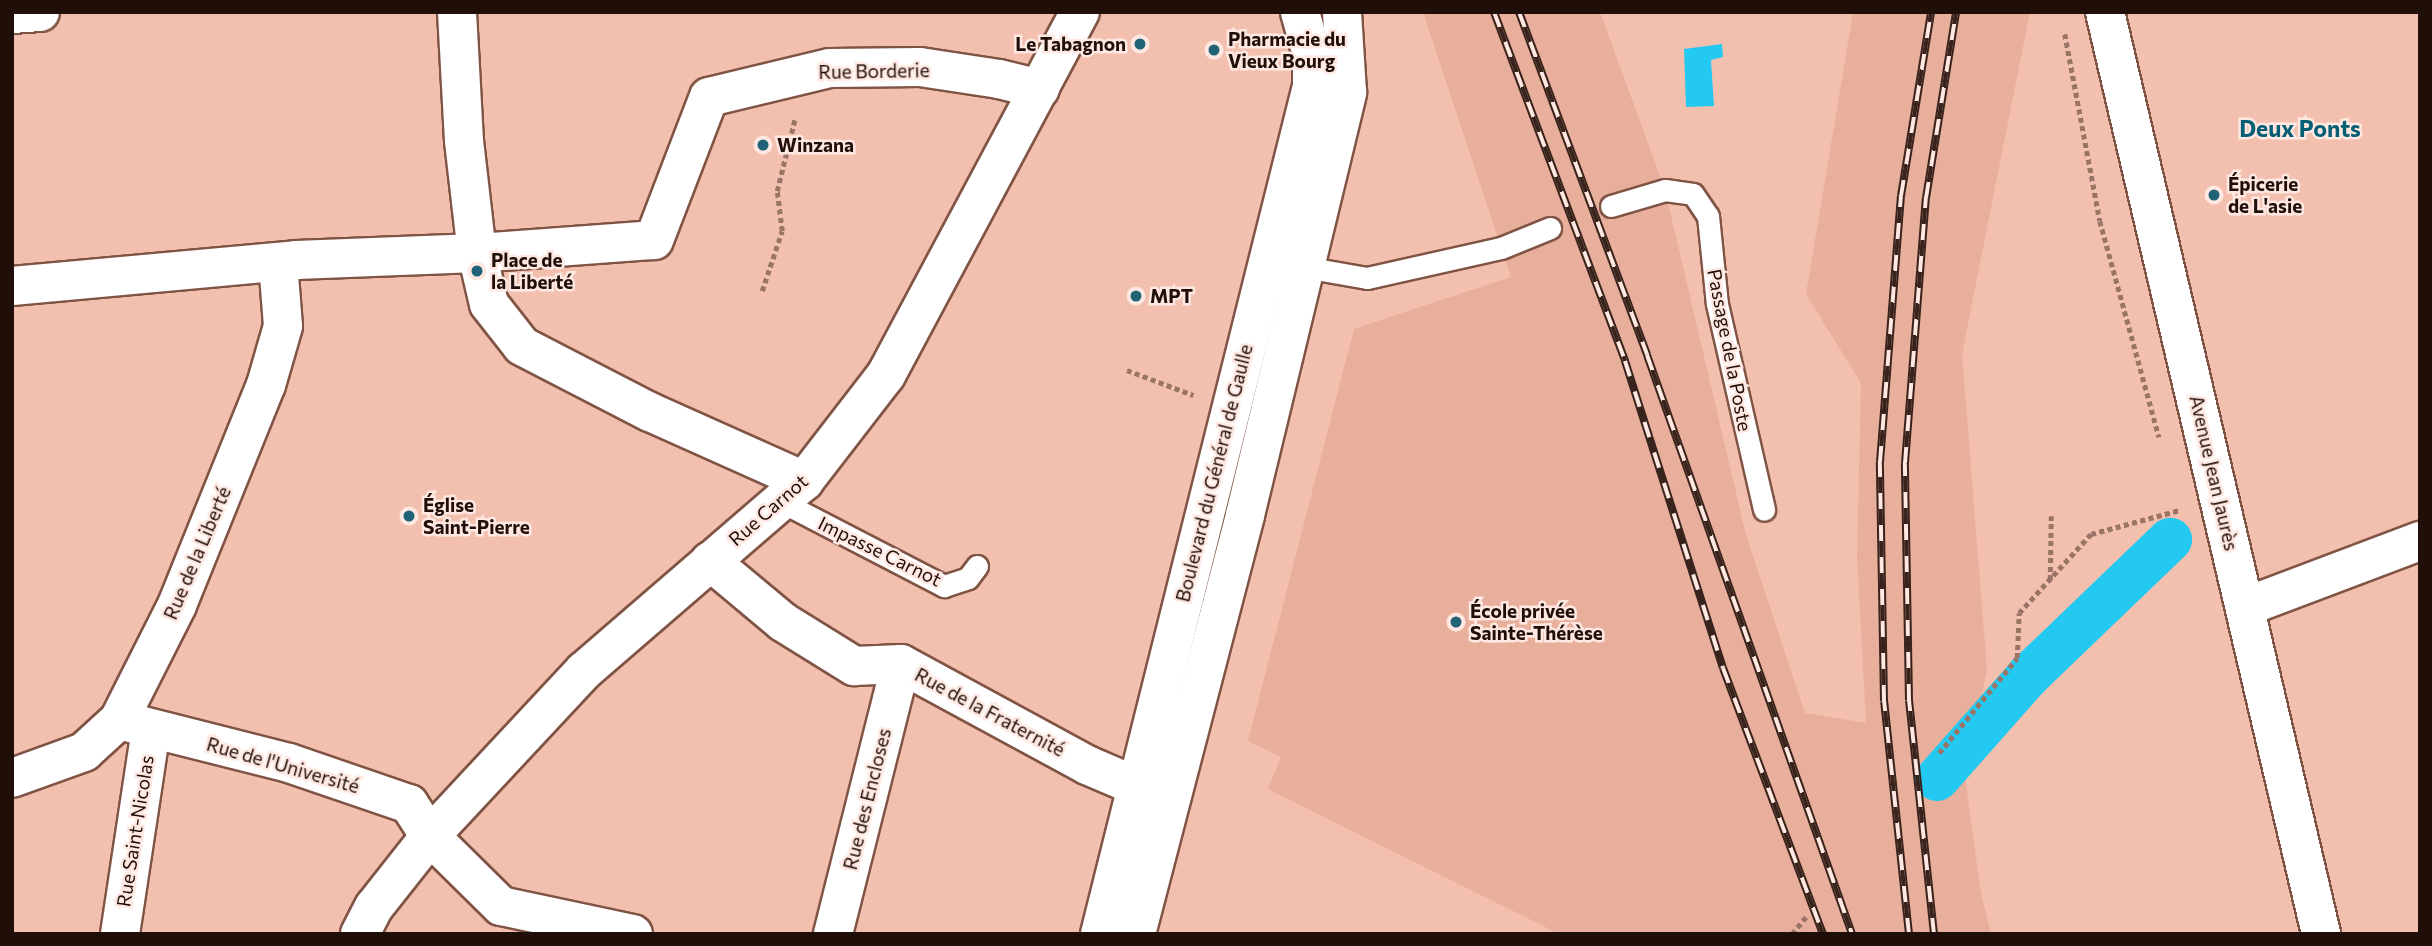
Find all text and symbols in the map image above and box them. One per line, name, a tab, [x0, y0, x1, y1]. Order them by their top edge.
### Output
place label: Pharmacie du Vieux Bourg	[1228, 28, 1346, 72]
place label: Le Tabagnon	[1015, 33, 1126, 55]
marker: Le Tabagnon	[1132, 36, 1148, 52]
marker: Pharmacie du Vieux Bourg	[1206, 42, 1222, 58]
street label: Rue Borderie	[818, 59, 930, 83]
district label: Deux Ponts	[2239, 114, 2361, 142]
place label: Winzana	[777, 134, 854, 156]
marker: Winzana	[755, 137, 771, 153]
place label: Épicerie de L'asie	[2228, 173, 2302, 217]
marker: Épicerie de L'asie	[2206, 187, 2222, 203]
place label: Place de la Liberté	[491, 249, 573, 293]
marker: Place de la Liberté	[469, 263, 485, 279]
street label: Passage de la Poste	[1703, 267, 1757, 433]
place label: MPT	[1150, 285, 1193, 307]
marker: MPT	[1128, 288, 1144, 304]
street label: Boulevard du Général de Gaulle	[1171, 342, 1257, 604]
street label: Avenue Jean Jaurès	[2185, 393, 2243, 553]
street label: Rue Carnot	[724, 469, 812, 551]
street label: Rue de la Liberté	[159, 483, 235, 623]
place label: Église Saint-Pierre	[423, 494, 530, 538]
marker: Église Saint-Pierre	[401, 508, 417, 524]
street label: Impasse Carnot	[815, 511, 945, 591]
place label: École privée Sainte-Thérèse	[1470, 600, 1603, 644]
marker: École privée Sainte-Thérèse	[1448, 614, 1464, 630]
street label: Rue de la Fraternité	[911, 663, 1069, 761]
street label: Rue des Encloses	[838, 726, 896, 872]
street label: Rue de l'Université	[204, 732, 362, 798]
street label: Rue Saint-Nicolas	[112, 754, 158, 908]

